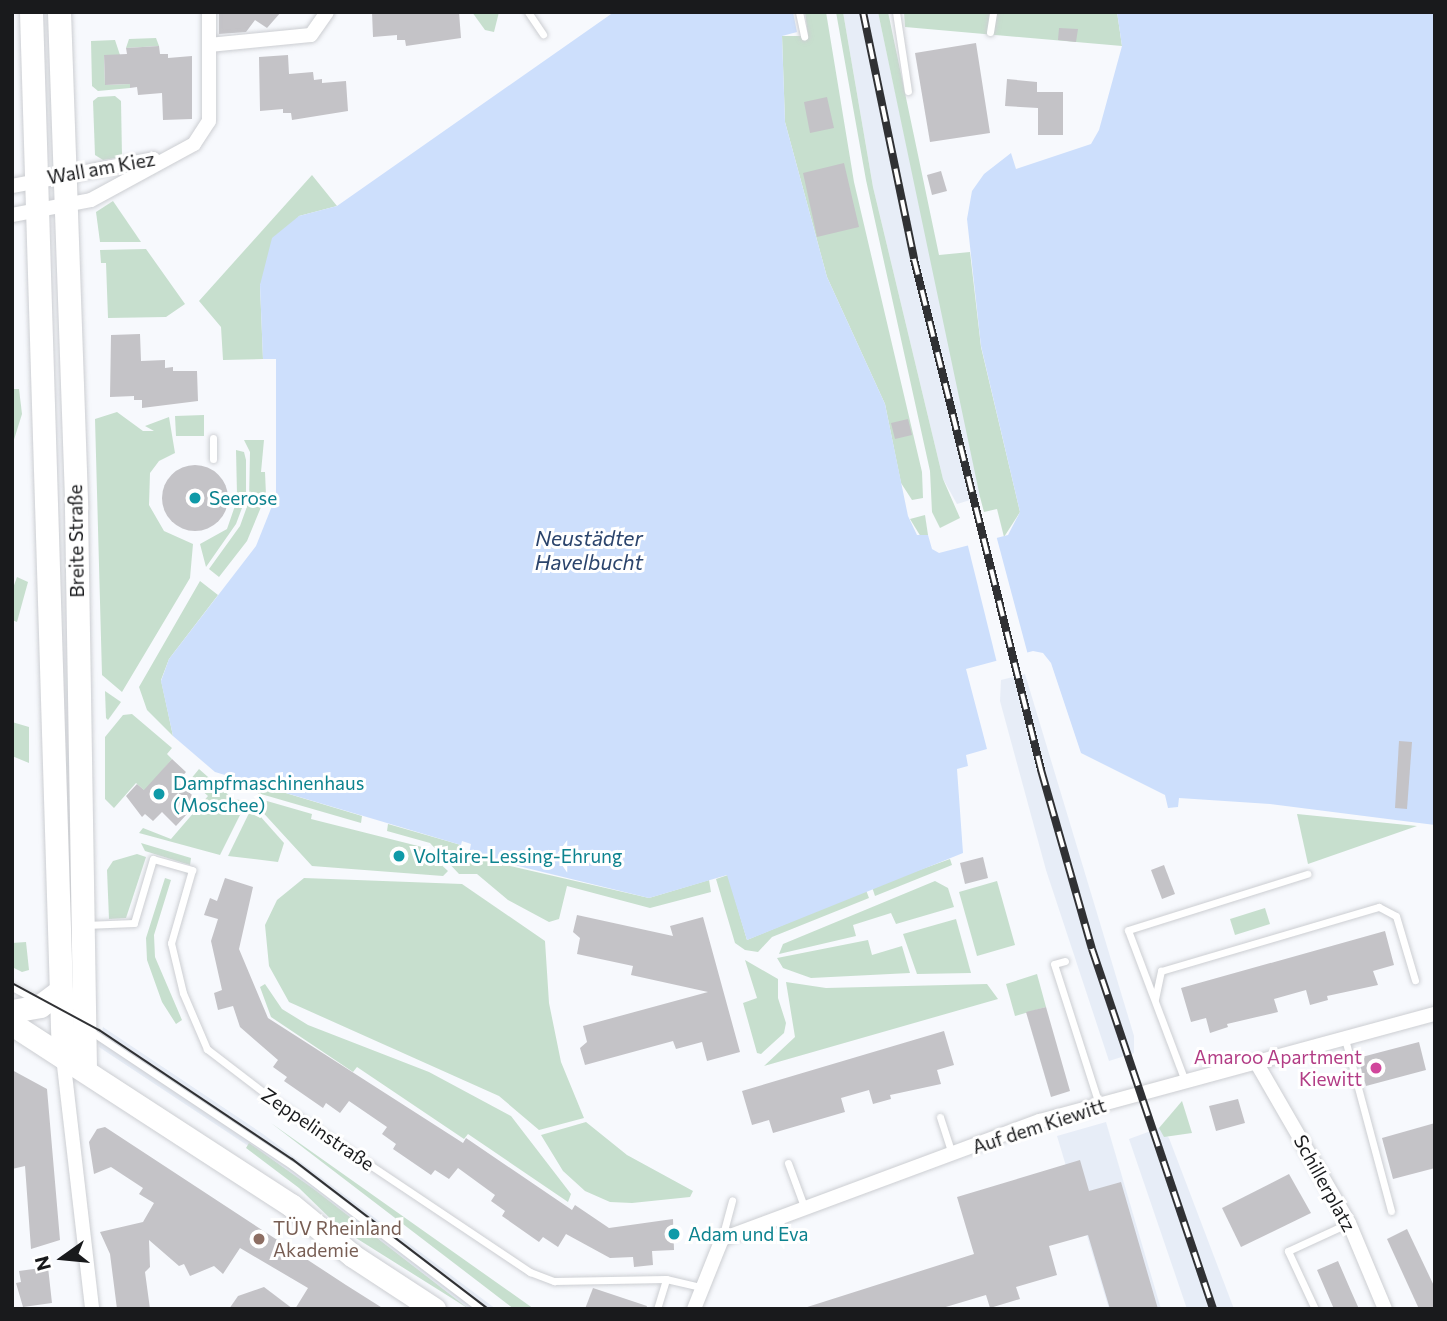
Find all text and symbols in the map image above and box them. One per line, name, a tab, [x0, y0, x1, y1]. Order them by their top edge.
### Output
street label: Wall am Kiez	[45, 147, 157, 189]
street label: Breite Straße	[64, 484, 88, 598]
place label: Seerose	[209, 487, 277, 509]
marker: Seerose	[187, 490, 203, 506]
water label: Neustädter Havelbucht	[535, 525, 643, 575]
place label: Dampfmaschinenhaus (Moschee)	[173, 772, 364, 816]
marker: Dampfmaschinenhaus (Moschee)	[151, 786, 167, 802]
place label: Voltaire-Lessing-Ehrung	[413, 845, 622, 867]
marker: Voltaire-Lessing-Ehrung	[391, 848, 407, 864]
place label: Amaroo Apartment Kiewitt	[1194, 1046, 1362, 1090]
marker: Amaroo Apartment Kiewitt	[1368, 1060, 1384, 1076]
street label: Zeppelinstraße	[257, 1083, 379, 1175]
street label: Auf dem Kiewitt	[969, 1094, 1109, 1158]
street label: Schillerplatz	[1289, 1131, 1361, 1235]
place label: TÜV Rheinland Akademie	[273, 1217, 402, 1261]
north arrow	[28, 1223, 98, 1293]
place label: Adam und Eva	[688, 1223, 808, 1245]
marker: Adam und Eva	[666, 1226, 682, 1242]
marker: TÜV Rheinland Akademie	[251, 1231, 267, 1247]
text: N	[29, 1254, 55, 1273]

